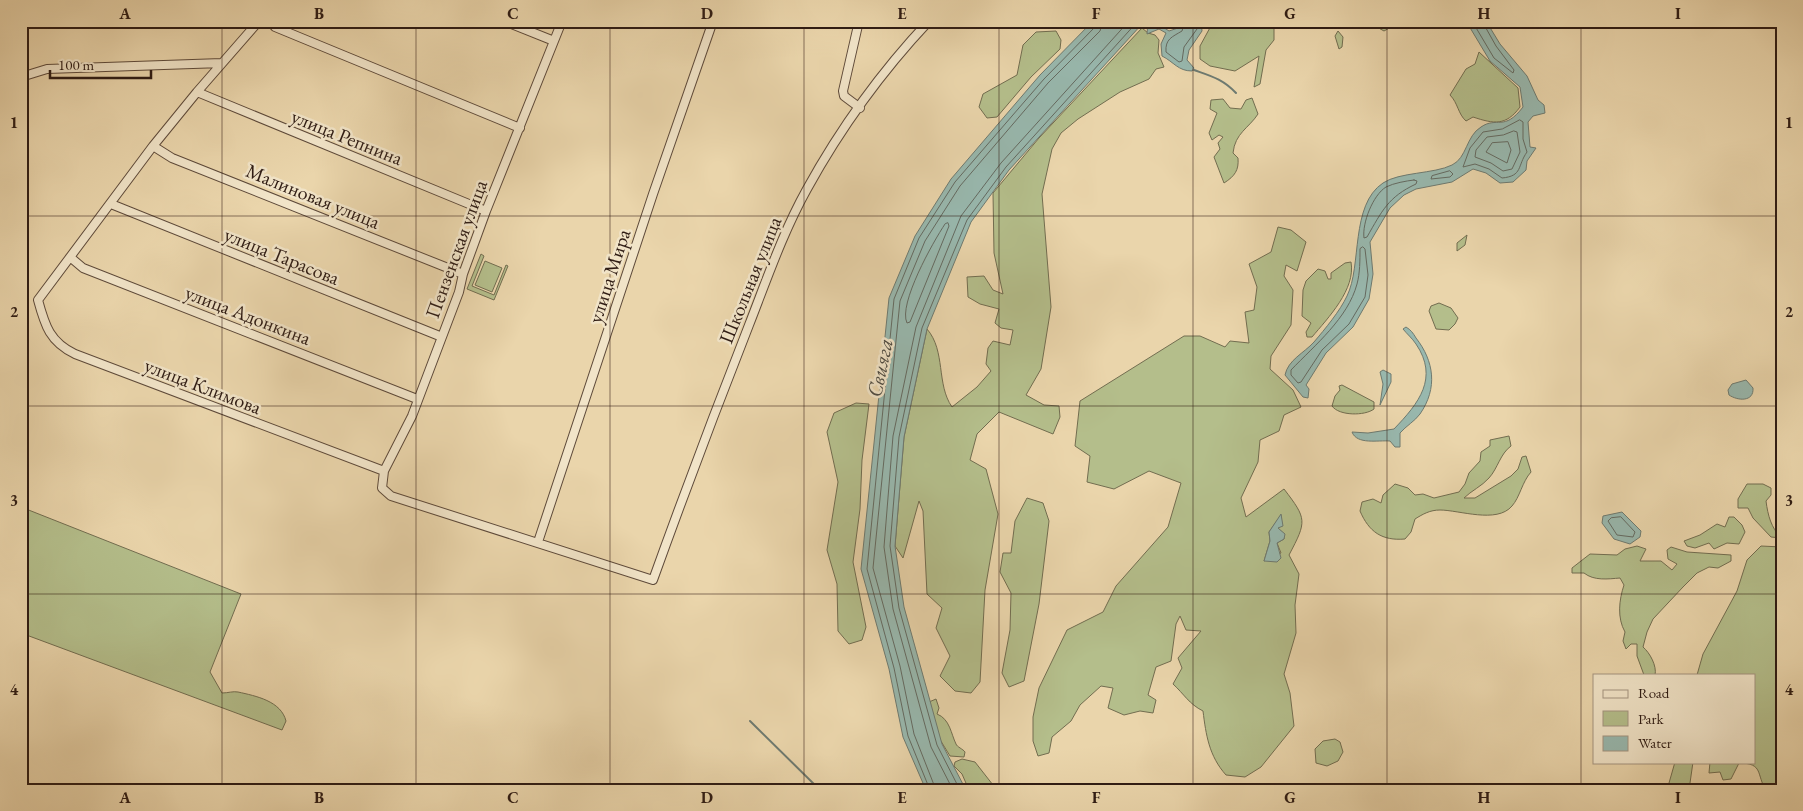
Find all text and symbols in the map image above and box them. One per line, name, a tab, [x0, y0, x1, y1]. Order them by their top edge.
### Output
text: A	[118, 3, 131, 24]
text: B	[314, 3, 324, 24]
text: C	[507, 3, 519, 24]
text: D	[701, 3, 713, 24]
text: E	[897, 3, 907, 24]
text: F	[1092, 3, 1101, 24]
text: G	[1284, 3, 1296, 24]
text: H	[1478, 3, 1491, 24]
text: I	[1675, 3, 1681, 24]
scale bar	[50, 48, 151, 80]
text: 100 m	[58, 55, 95, 74]
street label: улица Репнина	[287, 103, 407, 171]
text: 1	[10, 112, 18, 133]
text: 1	[1785, 112, 1793, 133]
street label: Малиновая улица	[242, 157, 384, 235]
street label: Пензенская улица	[419, 176, 493, 322]
street label: Школьная улица	[713, 213, 787, 347]
street label: улица Тарасова	[221, 221, 343, 291]
street label: улица Мира	[582, 226, 636, 326]
street label: улица Адонкина	[181, 279, 315, 351]
text: 2	[10, 301, 19, 322]
text: 2	[1785, 301, 1794, 322]
water label: Свияга	[860, 336, 899, 400]
street label: улица Климова	[141, 352, 265, 420]
text: 3	[10, 490, 18, 511]
text: 3	[1785, 490, 1793, 511]
legend	[1593, 674, 1756, 764]
text: 4	[10, 679, 19, 700]
text: 4	[1785, 679, 1794, 700]
text: Road	[1638, 683, 1670, 702]
text: Park	[1638, 709, 1665, 728]
text: Water	[1638, 733, 1672, 752]
text: A	[118, 787, 131, 808]
text: B	[314, 787, 324, 808]
text: C	[507, 787, 519, 808]
text: D	[701, 787, 713, 808]
text: E	[897, 787, 907, 808]
text: F	[1092, 787, 1101, 808]
text: G	[1284, 787, 1296, 808]
text: H	[1478, 787, 1491, 808]
text: I	[1675, 787, 1681, 808]

